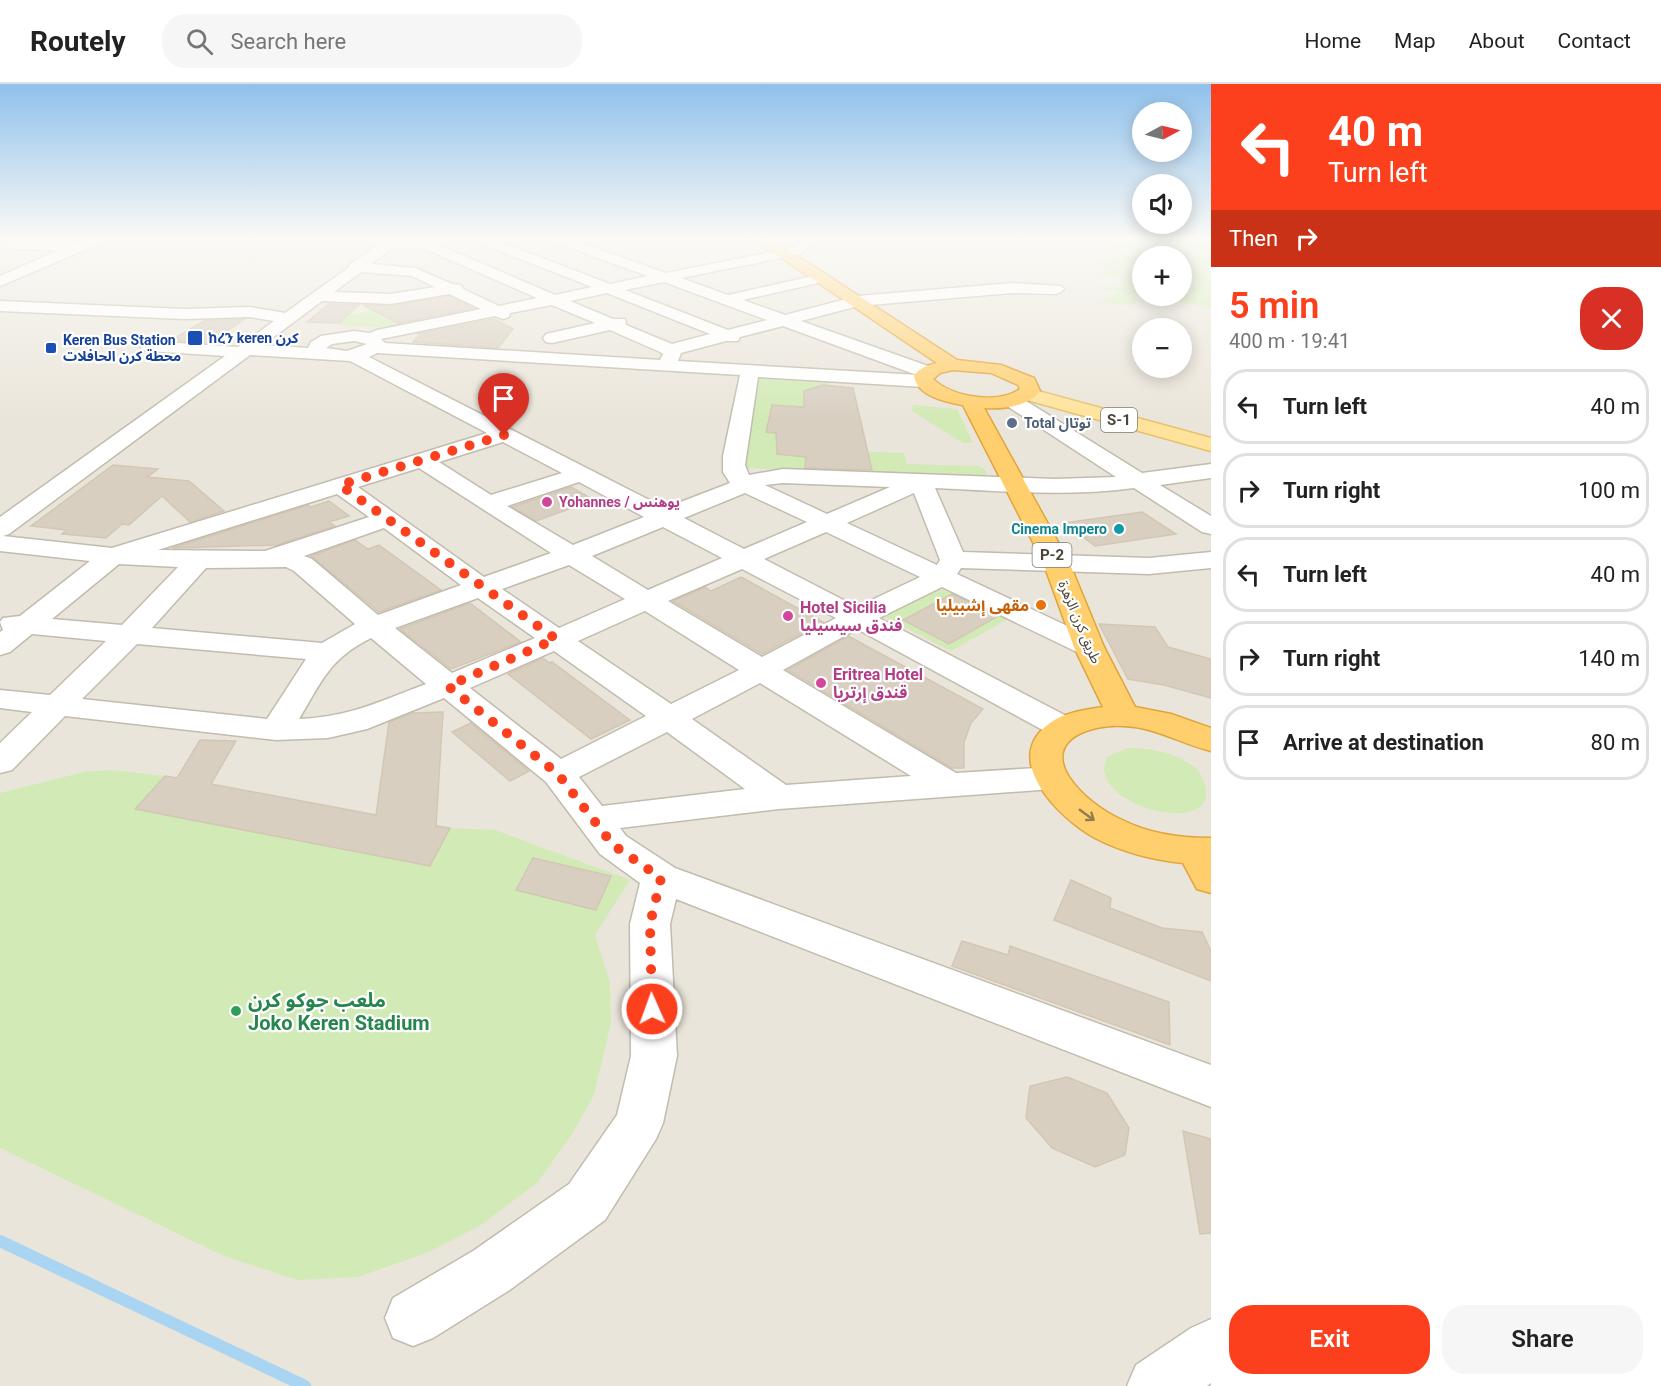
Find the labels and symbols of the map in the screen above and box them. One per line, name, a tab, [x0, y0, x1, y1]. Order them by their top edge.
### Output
north arrow	[1132, 102, 1192, 162]
marker: ከረን keren كرن	[186, 329, 204, 347]
place label: ከረን keren كرن	[208, 330, 299, 347]
place label: Keren Bus Station محطة كرن الحافلات	[63, 332, 181, 365]
marker: Keren Bus Station محطة كرن الحافلات	[44, 341, 58, 355]
pin	[478, 373, 529, 435]
road number: S-1	[1101, 408, 1137, 432]
place label: Total توتال	[1024, 415, 1091, 432]
marker: Total توتال	[1005, 416, 1019, 430]
place label: Yohannes / يوهنس	[559, 494, 680, 510]
marker: Yohannes / يوهنس	[540, 495, 554, 509]
place label: Cinema Impero	[1011, 521, 1107, 537]
marker: Cinema Impero	[1112, 522, 1126, 536]
road number: P-2	[1032, 543, 1072, 567]
street label: طريق كرن الزهرة	[1053, 578, 1105, 667]
place label: مقهى إشبيليا	[936, 596, 1029, 617]
place label: Hotel Sicilia فندق سيسيليا	[800, 598, 902, 635]
marker: مقهى إشبيليا	[1034, 598, 1048, 612]
marker: Hotel Sicilia فندق سيسيليا	[781, 609, 795, 623]
place label: Eritrea Hotel قندق إرتريا	[833, 665, 923, 704]
marker: Eritrea Hotel قندق إرتريا	[814, 676, 828, 690]
one-way arrow	[1079, 809, 1095, 821]
position arrow	[620, 977, 684, 1041]
place label: ملعب جوكو كرن Joko Keren Stadium	[248, 988, 430, 1035]
marker: ملعب جوكو كرن Joko Keren Stadium	[229, 1004, 243, 1018]

